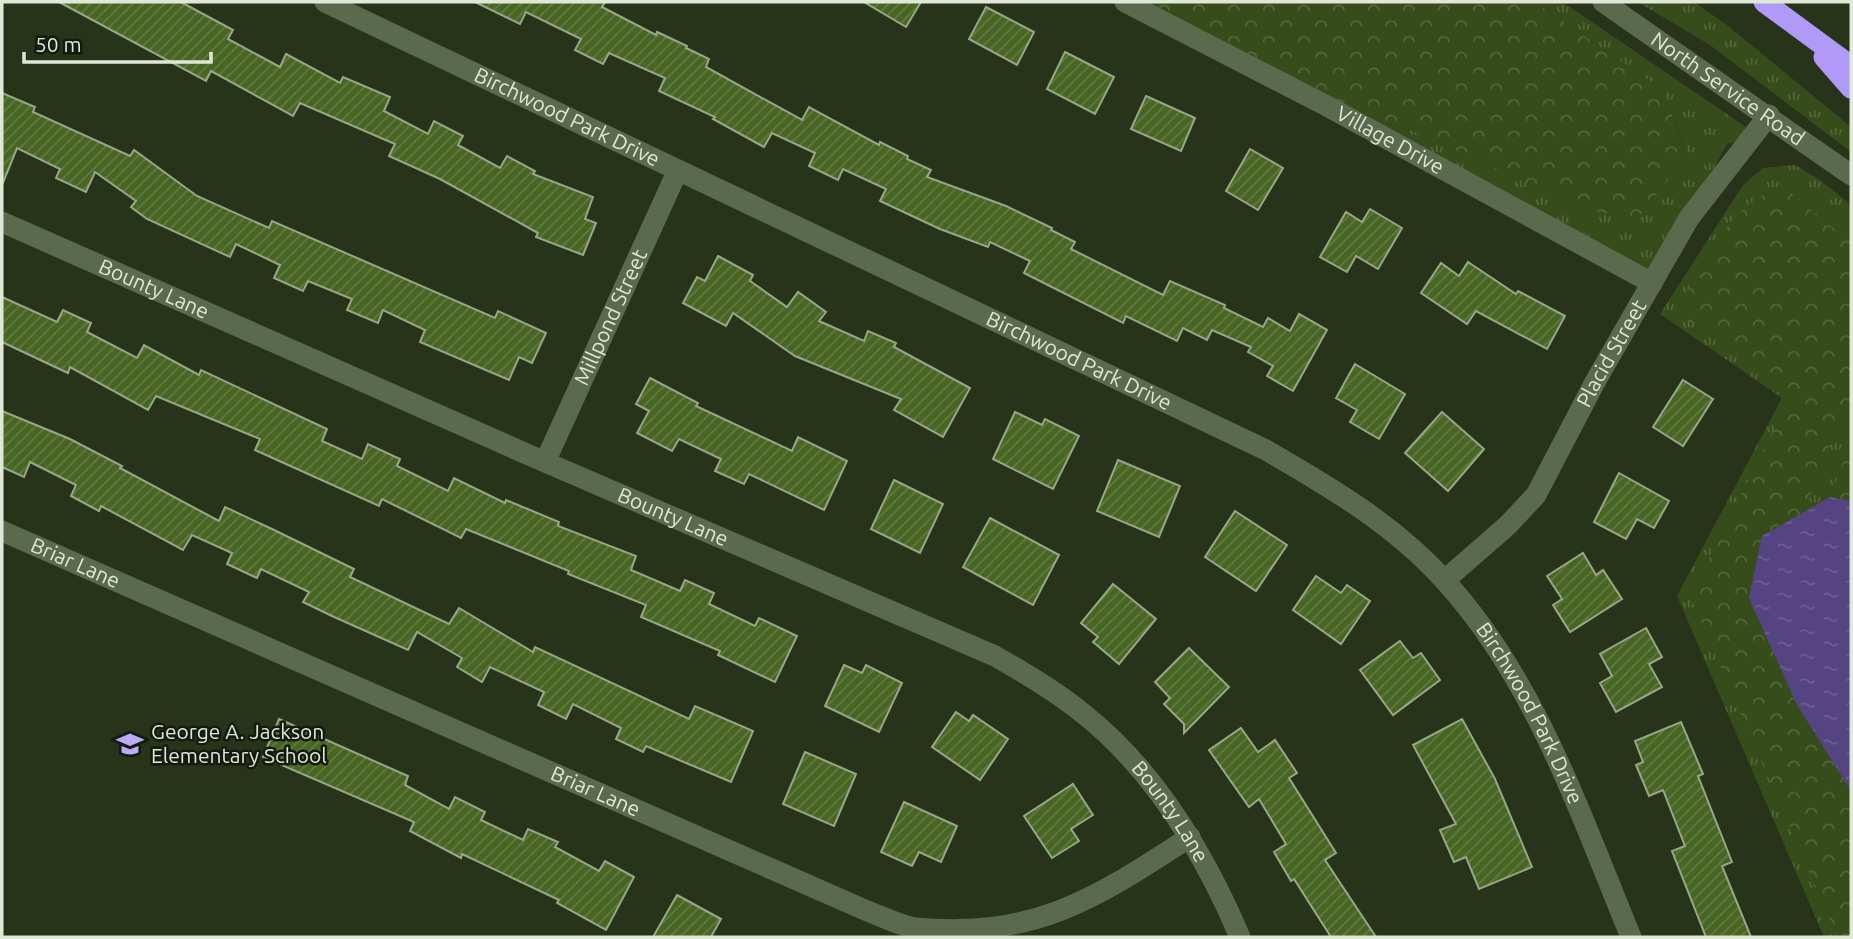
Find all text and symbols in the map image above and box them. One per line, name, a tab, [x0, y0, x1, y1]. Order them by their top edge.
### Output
scale bar	[24, 21, 212, 65]
street label: North Service Road	[1647, 26, 1809, 150]
text: 50 m	[35, 32, 82, 56]
street label: Birchwood Park Drive	[471, 62, 664, 171]
street label: Village Drive	[1332, 100, 1449, 179]
street label: Millpond Street	[569, 245, 651, 389]
street label: Bounty Lane	[95, 253, 213, 323]
street label: Placid Street	[1571, 295, 1651, 411]
street label: Birchwood Park Drive	[983, 306, 1176, 414]
street label: Bounty Lane	[614, 482, 732, 551]
street label: Briar Lane	[27, 532, 124, 592]
street label: Birchwood Park Drive	[1472, 618, 1588, 807]
place label: George A. Jackson Elementary School	[151, 719, 327, 767]
school or university icon: George A. Jackson Elementary School	[115, 729, 145, 759]
street label: Bounty Lane	[1127, 755, 1214, 866]
street label: Briar Lane	[547, 761, 644, 821]

